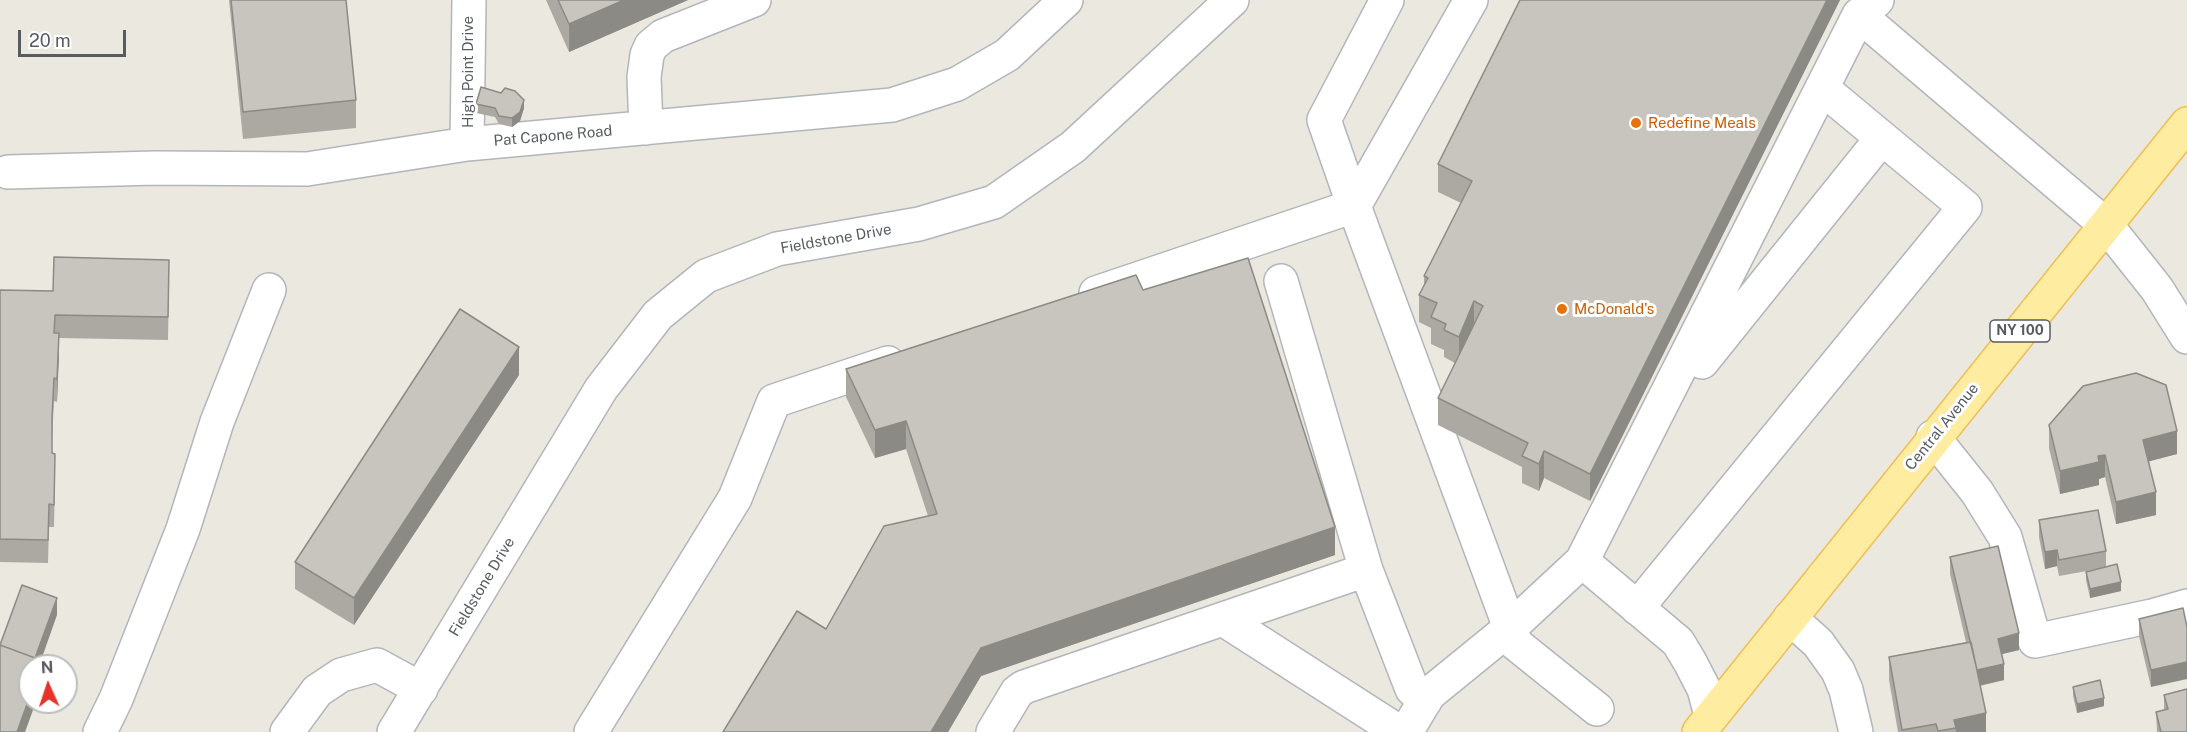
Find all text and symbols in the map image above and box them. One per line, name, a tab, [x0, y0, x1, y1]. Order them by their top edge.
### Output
street label: High Point Drive	[459, 16, 477, 128]
scale bar	[21, 18, 129, 56]
text: 20 m	[29, 30, 71, 51]
place label: Redefine Meals	[1648, 114, 1756, 132]
marker: Redefine Meals	[1629, 116, 1643, 130]
street label: Pat Capone Road	[493, 122, 613, 150]
street label: Fieldstone Drive	[779, 220, 893, 258]
place label: McDonald's	[1574, 300, 1654, 318]
marker: McDonald's	[1555, 302, 1569, 316]
road number: NY 100	[1990, 320, 2050, 342]
street label: Central Avenue	[1901, 380, 1983, 474]
street label: Fieldstone Drive	[445, 534, 519, 640]
north arrow	[18, 654, 78, 714]
text: N	[40, 658, 54, 677]

